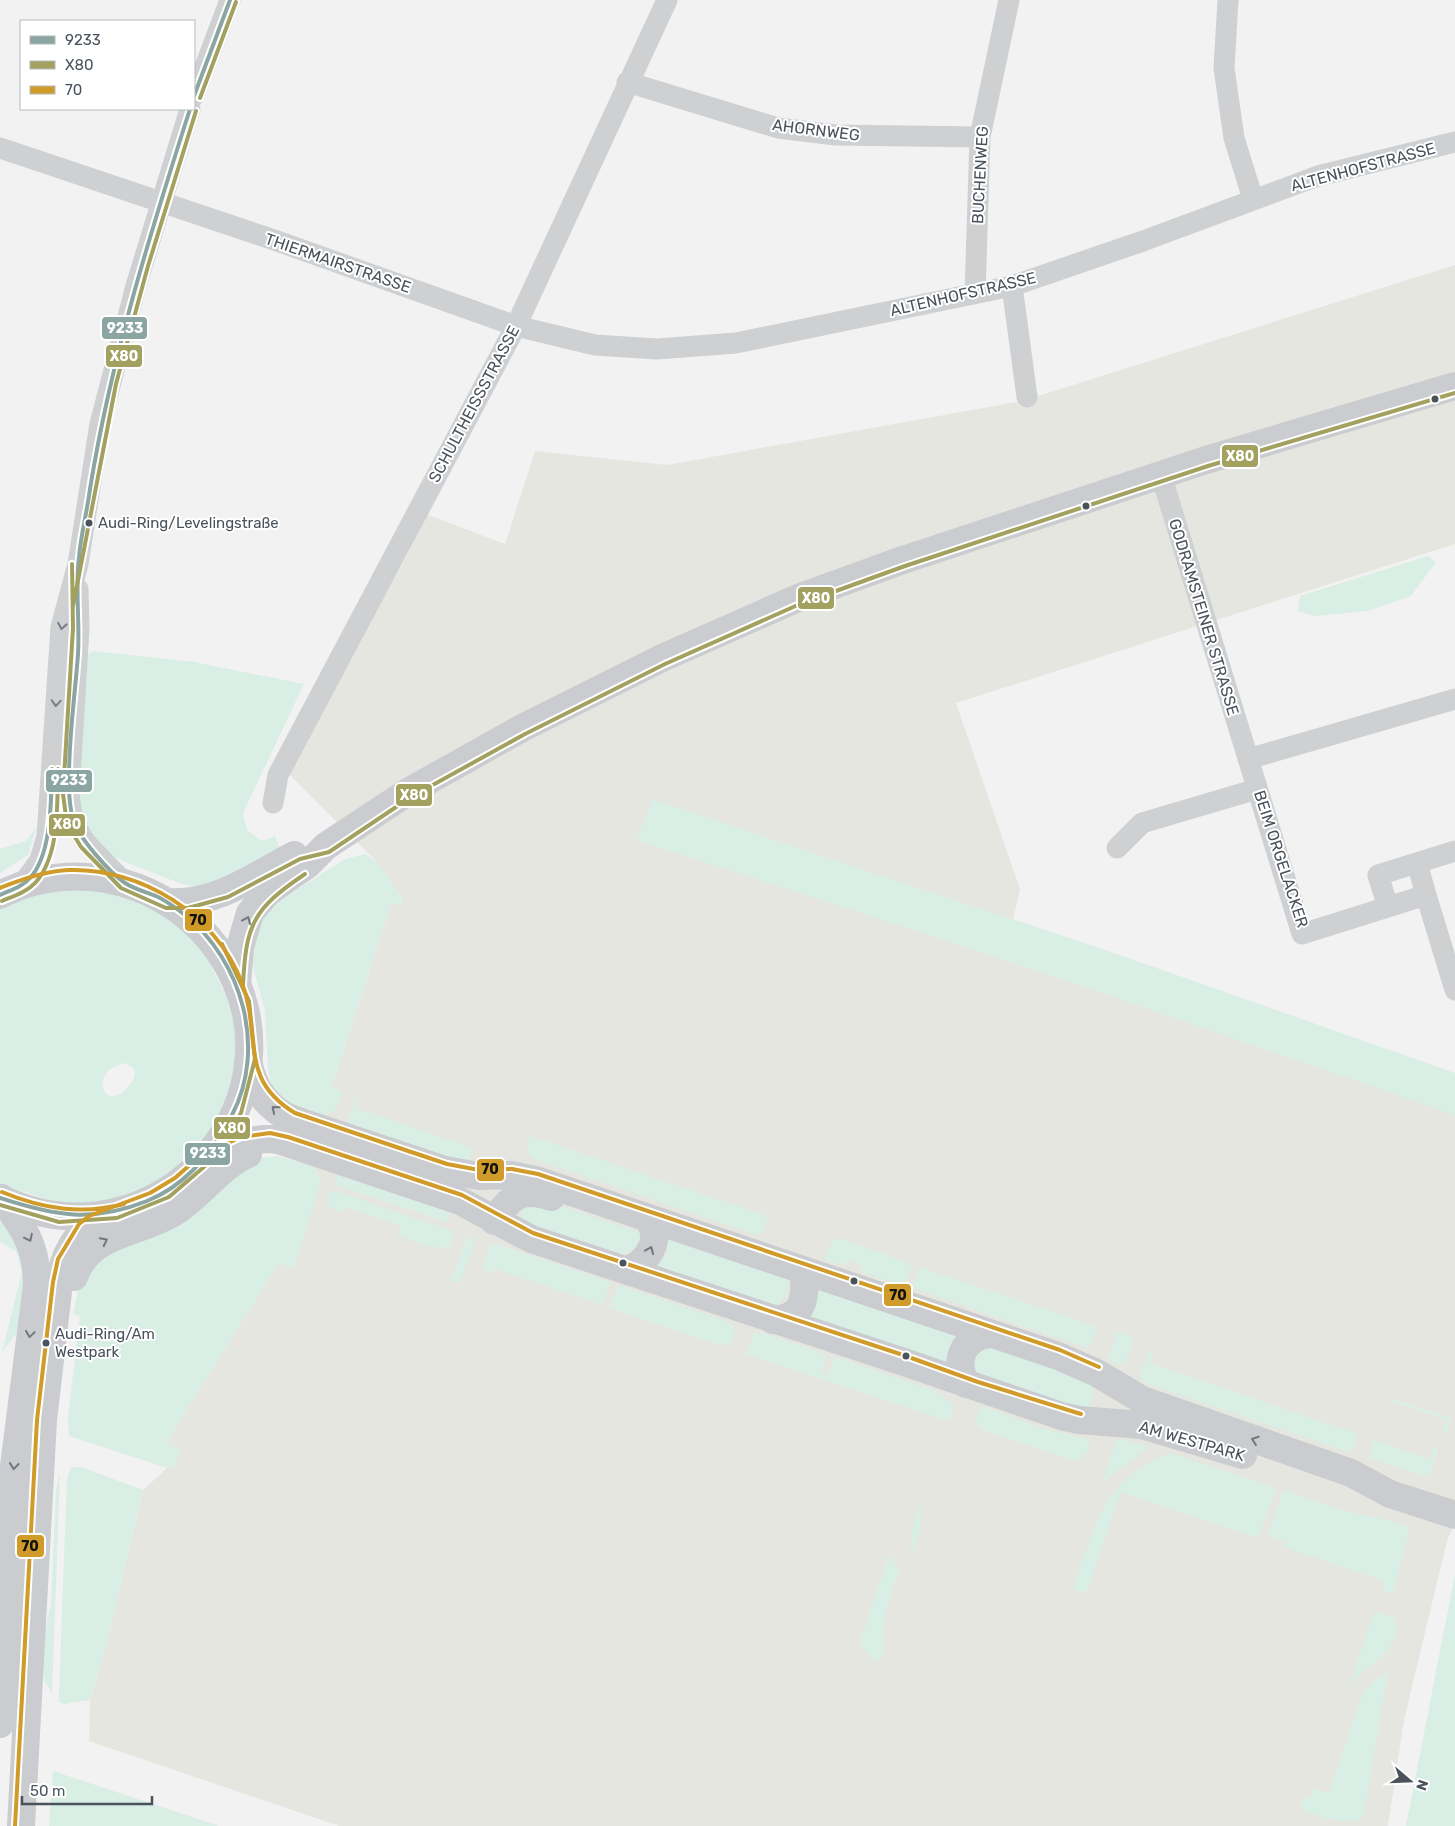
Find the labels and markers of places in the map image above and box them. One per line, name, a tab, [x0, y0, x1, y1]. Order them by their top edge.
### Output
unlabelled marker	[1430, 394, 1440, 404]
unlabelled marker	[1081, 501, 1091, 511]
place label: Audi-Ring/Levelingstraße	[98, 514, 279, 532]
marker: Audi-Ring/Levelingstraße	[84, 518, 94, 528]
unlabelled marker	[618, 1258, 628, 1268]
unlabelled marker	[849, 1276, 859, 1286]
place label: Audi-Ring/Am Westpark	[55, 1325, 155, 1361]
marker: Audi-Ring/Am Westpark	[41, 1338, 51, 1348]
unlabelled marker	[901, 1351, 911, 1361]

